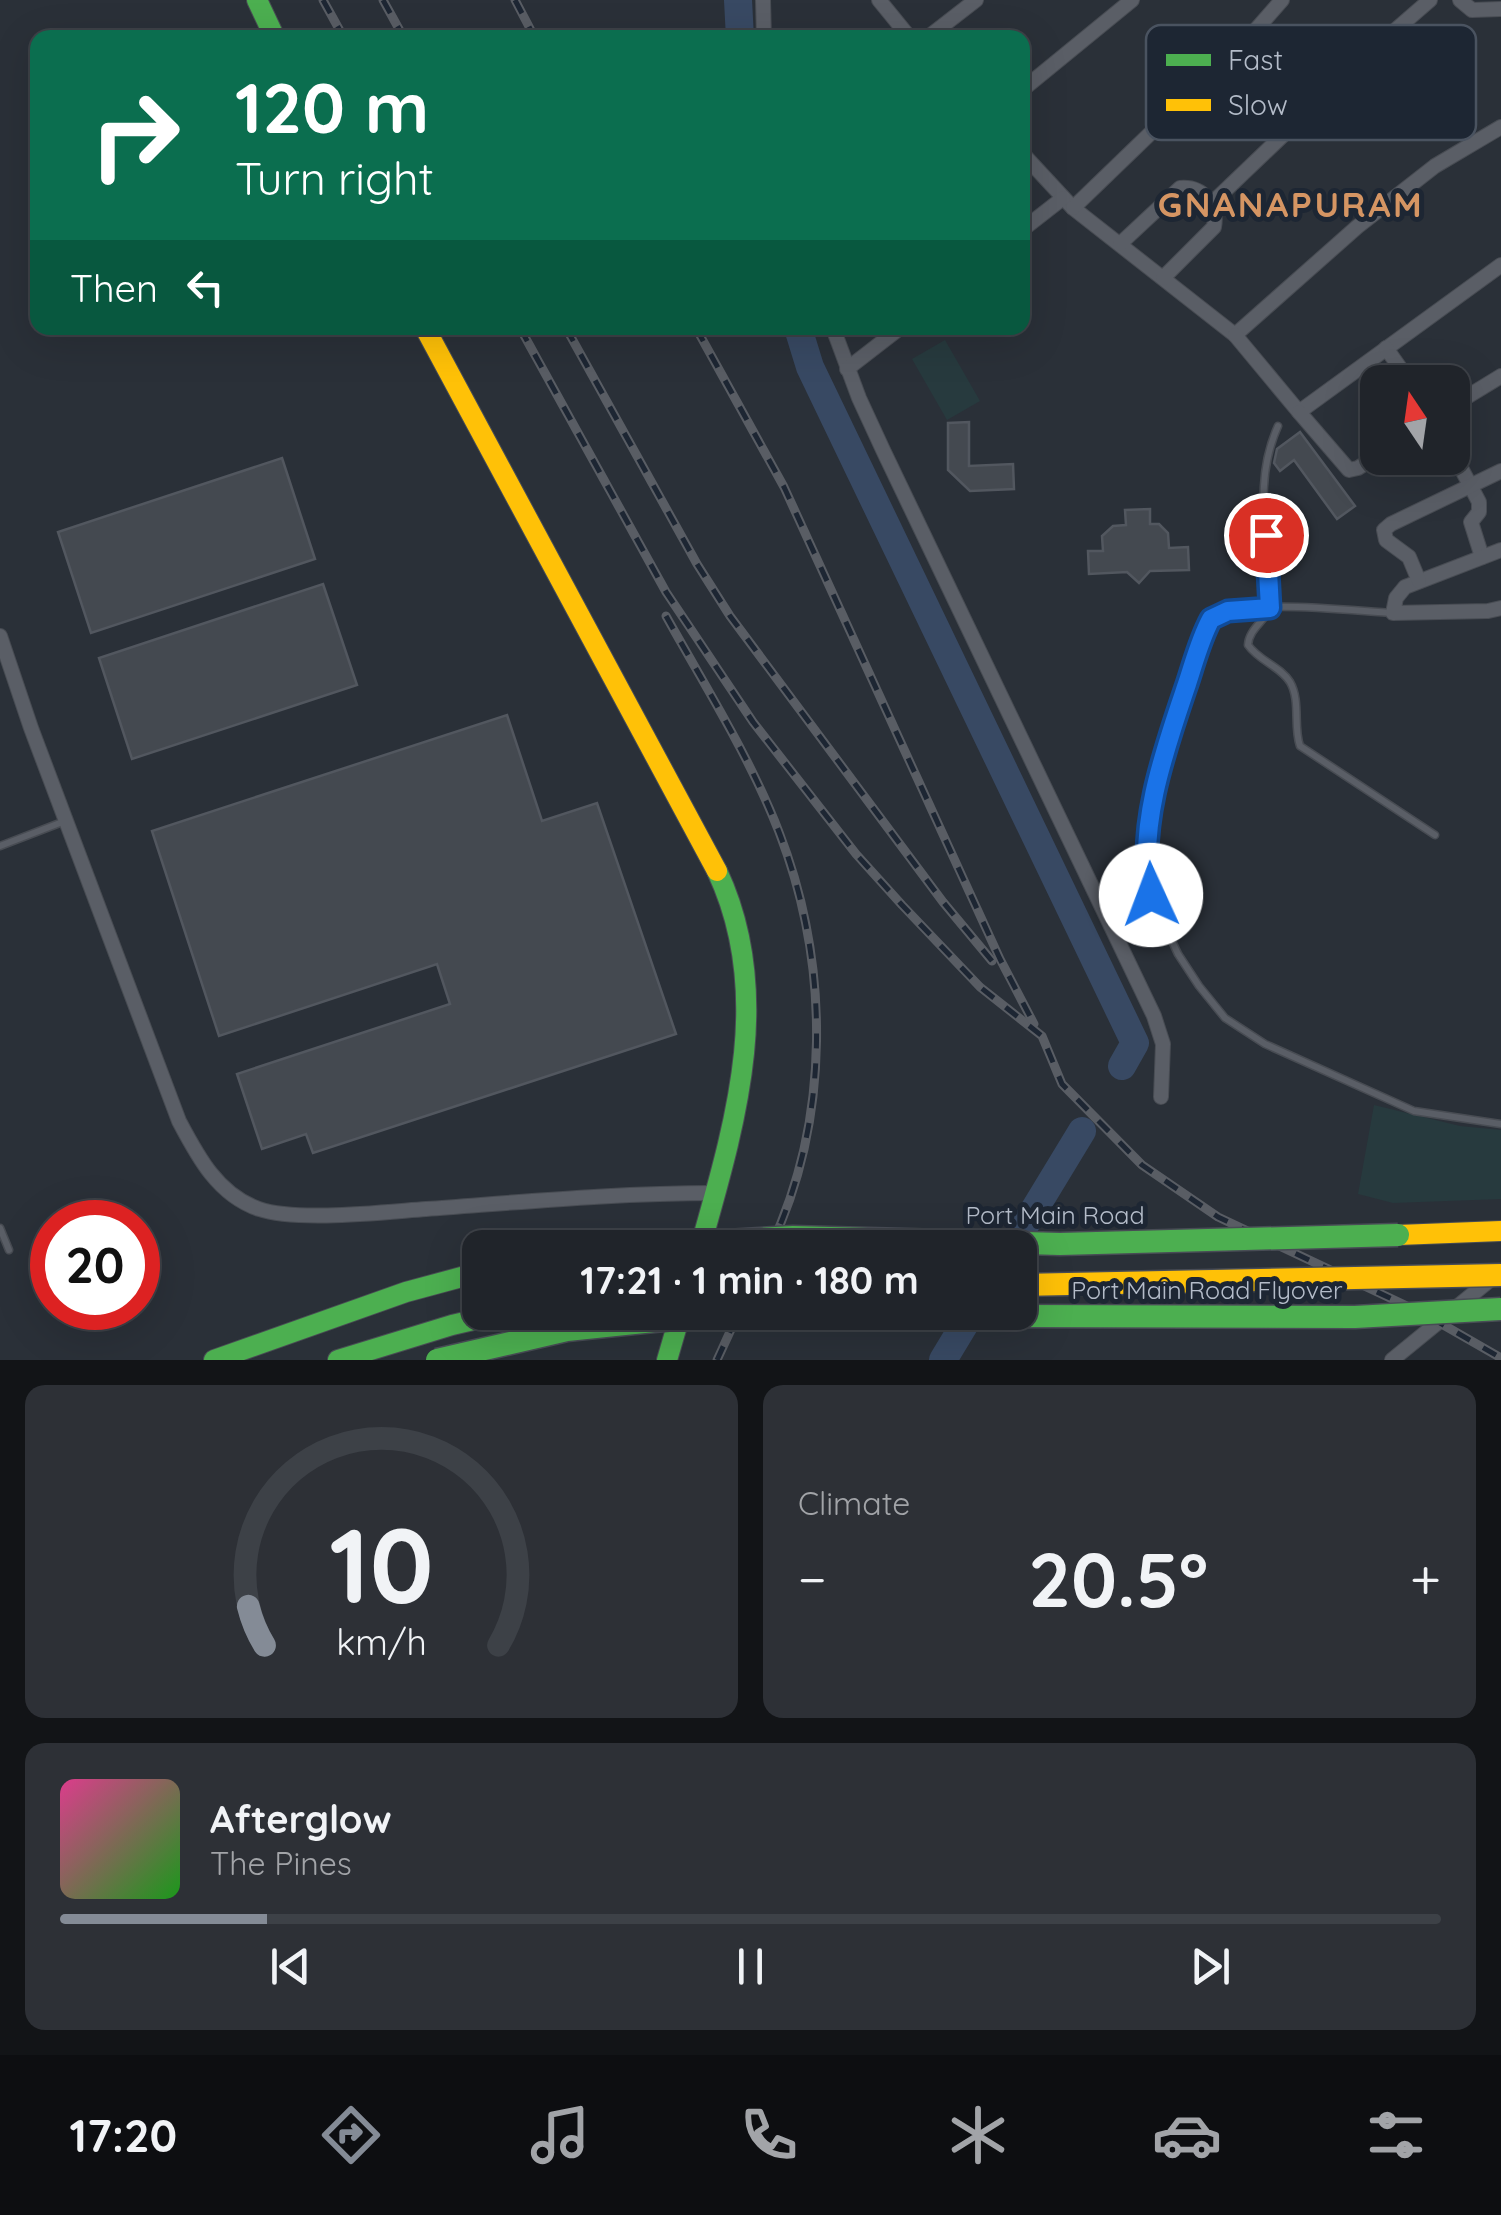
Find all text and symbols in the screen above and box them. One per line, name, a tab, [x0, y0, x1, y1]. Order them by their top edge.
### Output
legend	[1146, 25, 1476, 140]
text: Fast	[1228, 42, 1283, 77]
text: 120 m	[235, 63, 429, 151]
icon: right	[70, 70, 200, 200]
text: Slow	[1228, 87, 1288, 122]
text: Turn right	[235, 150, 434, 206]
district label: GNANAPURAM	[1158, 182, 1424, 226]
icon: left	[178, 260, 233, 315]
text: Then	[70, 264, 158, 312]
north arrow	[1360, 365, 1470, 475]
map controls	[1360, 365, 1470, 475]
pin	[1224, 493, 1309, 578]
icon: arrive	[1239, 508, 1294, 563]
position arrow	[1099, 843, 1203, 947]
street label: Port Main Road	[965, 1199, 1145, 1230]
speed limit sign: 20	[30, 1200, 160, 1330]
text: 17:21 · 1 min · 180 m	[580, 1256, 919, 1304]
street label: Port Main Road Flyover	[1071, 1274, 1343, 1305]
text: Climate	[798, 1483, 910, 1523]
text: 10	[329, 1499, 434, 1629]
text: 20.5°	[1028, 1532, 1208, 1626]
text: −	[798, 1544, 827, 1613]
text: +	[1410, 1544, 1441, 1613]
text: km/h	[336, 1619, 427, 1664]
text: Afterglow	[210, 1795, 392, 1843]
text: The Pines	[210, 1843, 352, 1883]
icon: previous	[263, 1939, 318, 1994]
icon: pause	[723, 1939, 778, 1994]
icon: next	[1183, 1939, 1238, 1994]
icon: directions	[316, 2100, 386, 2170]
icon: music	[525, 2100, 595, 2170]
icon: phone	[734, 2100, 804, 2170]
icon: climate	[943, 2100, 1013, 2170]
icon: car	[1152, 2100, 1222, 2170]
icon: filters	[1361, 2100, 1431, 2170]
text: 17:20	[70, 2107, 177, 2163]

